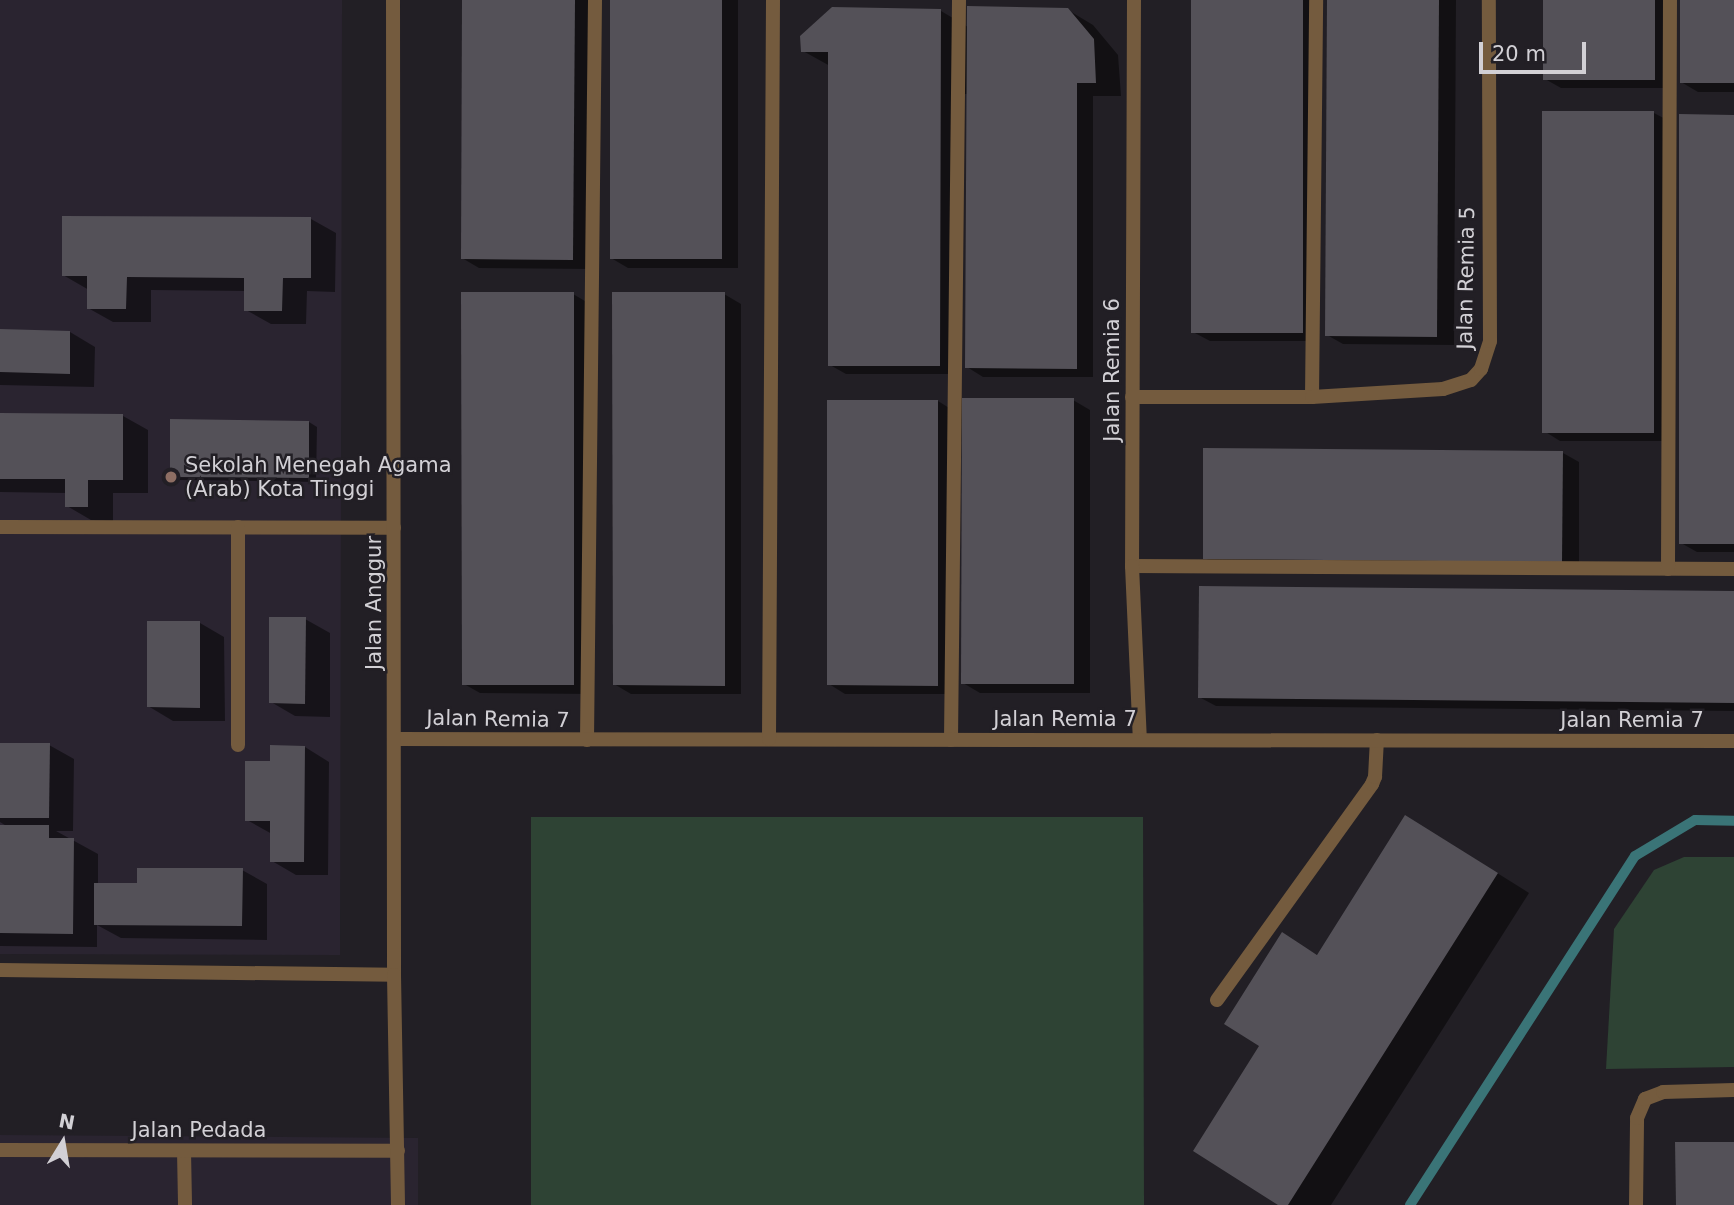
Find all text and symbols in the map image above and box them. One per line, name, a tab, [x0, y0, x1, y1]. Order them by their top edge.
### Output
scale bar	[1482, 28, 1589, 72]
text: 20 m	[1492, 42, 1546, 66]
street label: Jalan Remia 5	[1452, 206, 1480, 350]
street label: Jalan Remia 6	[1099, 298, 1125, 442]
place label: Sekolah Menegah Agama (Arab) Kota Tinggi	[185, 452, 452, 502]
marker: Sekolah Menegah Agama (Arab) Kota Tinggi	[163, 469, 179, 485]
street label: Jalan Anggur	[361, 536, 387, 670]
street label: Jalan Remia 7	[426, 705, 570, 733]
street label: Jalan Remia 7	[993, 706, 1137, 732]
street label: Jalan Remia 7	[1560, 707, 1704, 733]
north arrow	[28, 1107, 98, 1177]
text: N	[57, 1109, 77, 1134]
street label: Jalan Pedada	[132, 1117, 266, 1143]

